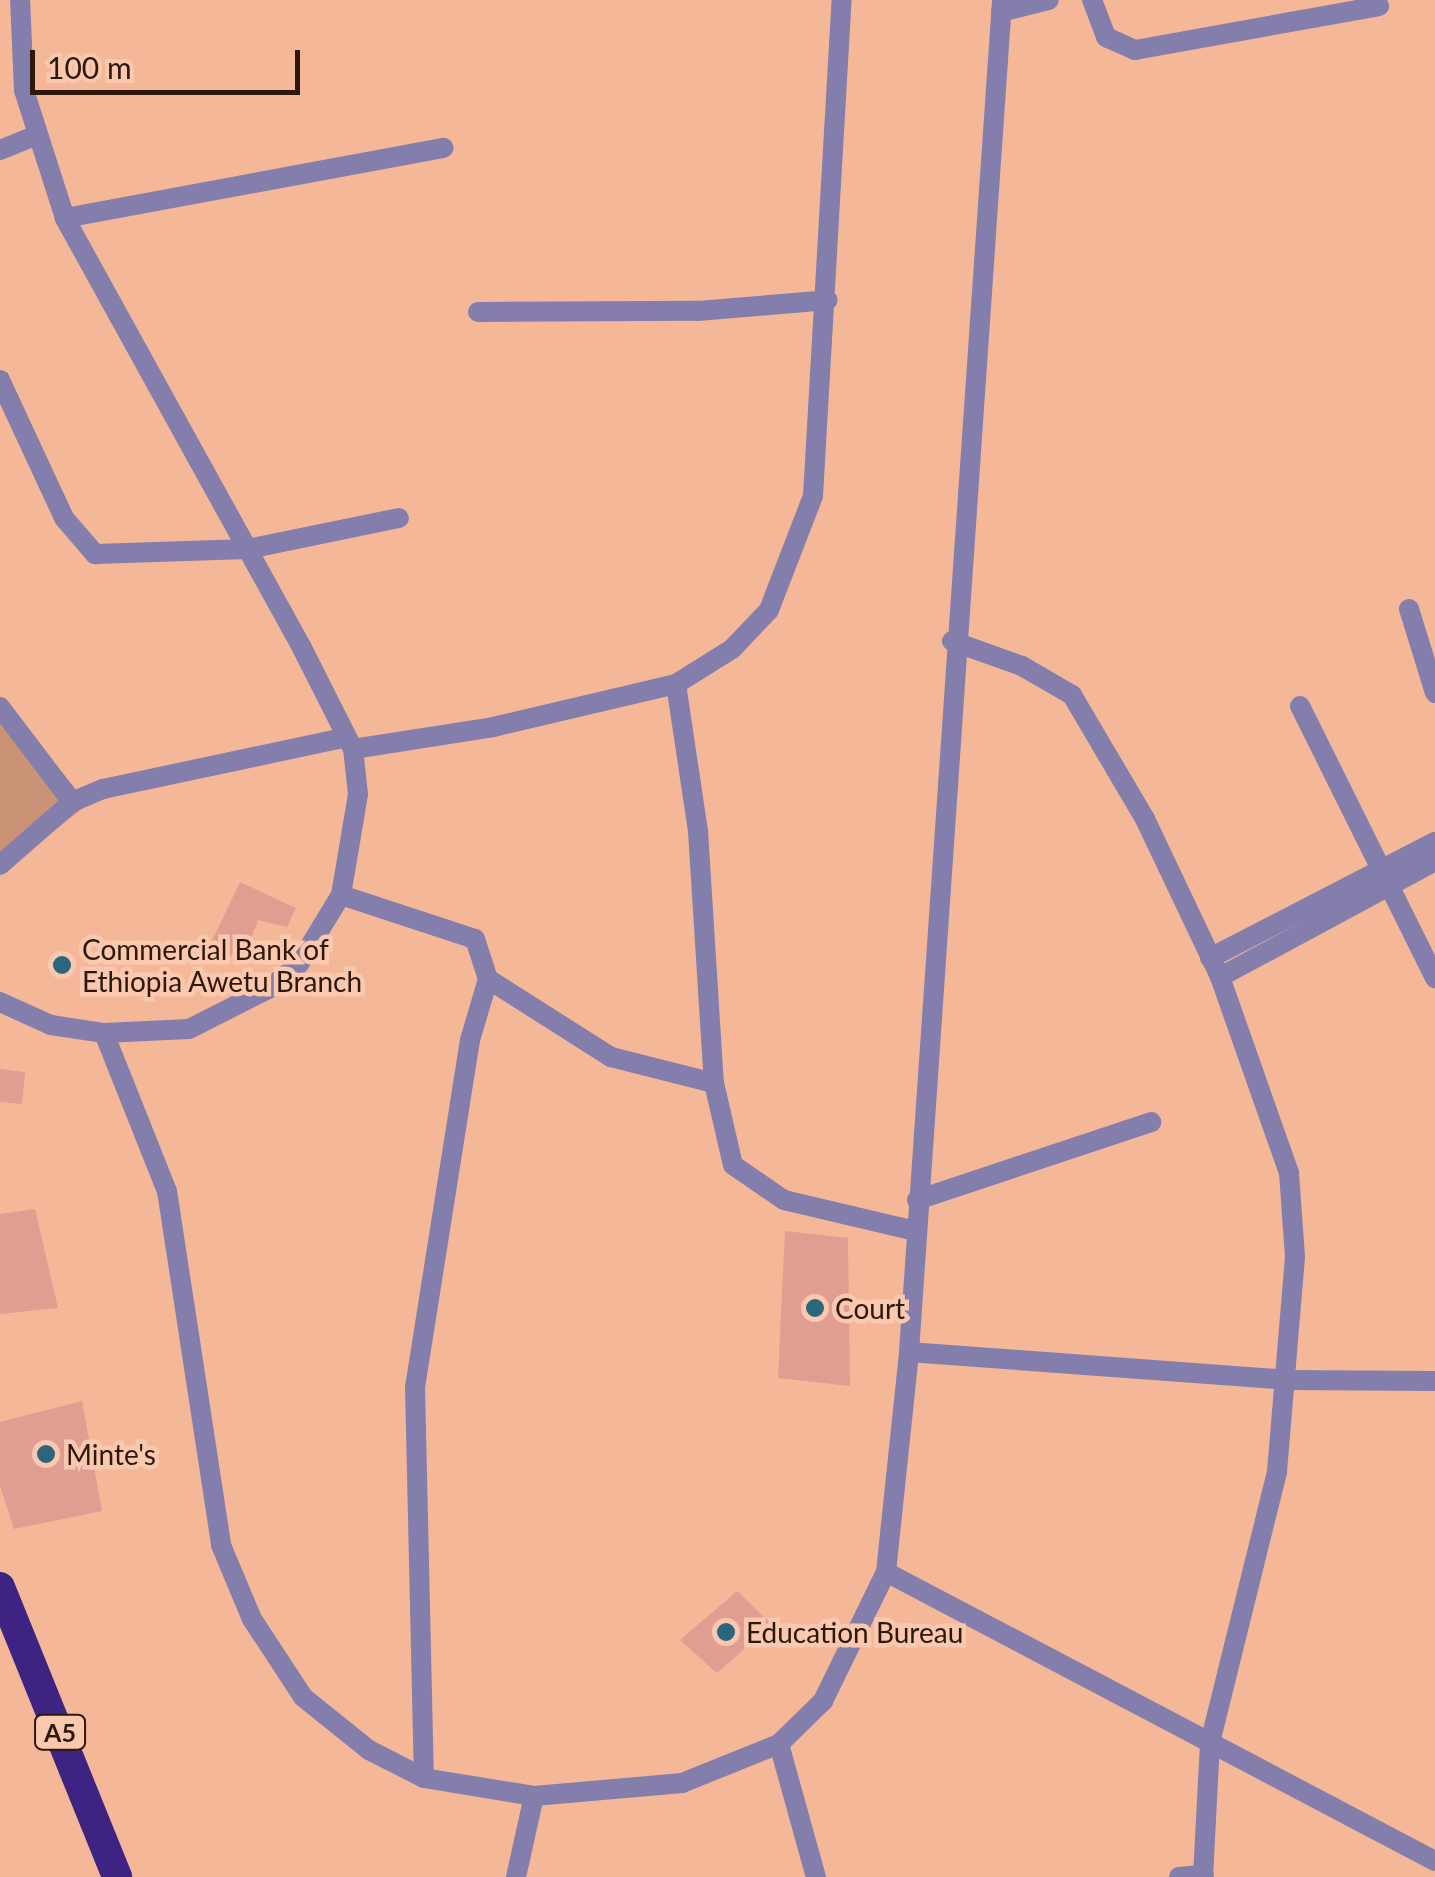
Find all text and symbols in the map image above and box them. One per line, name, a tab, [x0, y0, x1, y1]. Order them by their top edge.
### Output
scale bar	[35, 30, 305, 92]
text: 100 m	[47, 49, 132, 85]
place label: Commercial Bank of Ethiopia Awetu Branch	[82, 932, 363, 998]
marker: Commercial Bank of Ethiopia Awetu Branch	[51, 954, 73, 976]
place label: Court	[835, 1291, 905, 1325]
marker: Court	[804, 1297, 826, 1319]
place label: Minte's	[66, 1437, 156, 1471]
marker: Minte's	[35, 1443, 57, 1465]
place label: Education Bureau	[746, 1615, 963, 1649]
marker: Education Bureau	[715, 1621, 737, 1643]
road number: A5	[32, 1712, 88, 1752]

